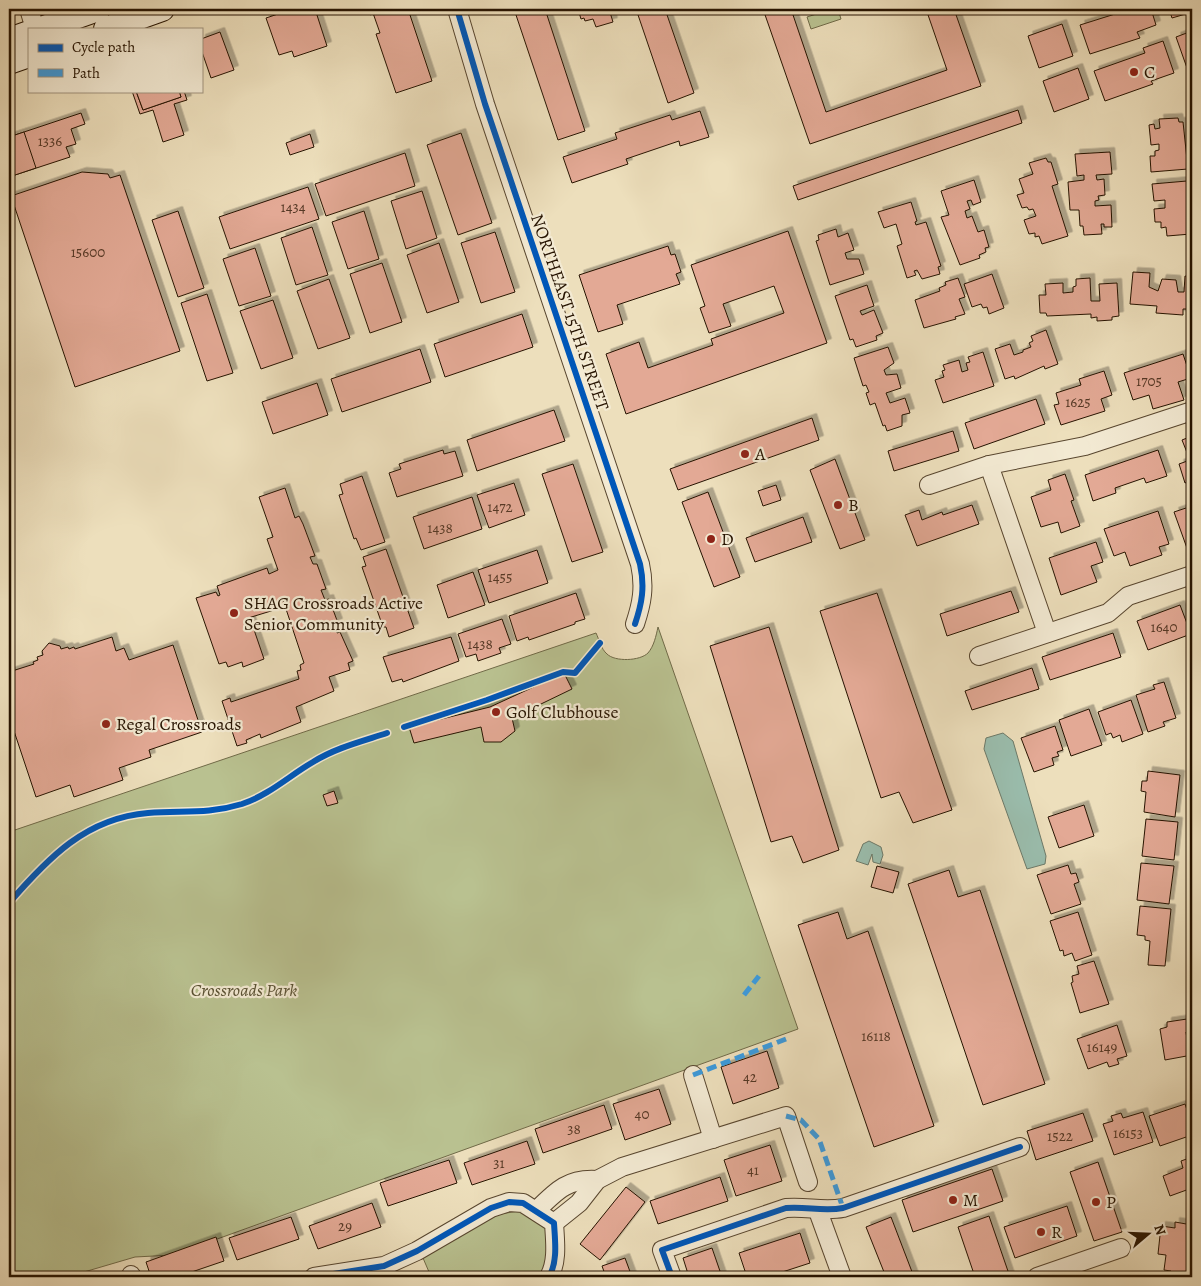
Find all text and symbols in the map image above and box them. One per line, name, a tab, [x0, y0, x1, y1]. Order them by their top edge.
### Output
legend	[28, 28, 202, 92]
text: Cycle path	[72, 37, 135, 57]
place label: C	[1144, 60, 1155, 84]
text: Path	[72, 63, 100, 83]
marker: C	[1128, 66, 1140, 78]
house number: 1336	[38, 131, 62, 151]
house number: 1434	[281, 197, 306, 217]
street label: NORTHEAST 15TH STREET	[525, 211, 615, 414]
house number: 15600	[71, 242, 105, 262]
house number: 1705	[1136, 371, 1162, 391]
house number: 1625	[1065, 392, 1091, 412]
place label: A	[754, 442, 766, 466]
marker: A	[739, 448, 751, 460]
place label: B	[848, 493, 859, 517]
house number: 1472	[487, 497, 513, 517]
marker: B	[832, 499, 844, 511]
house number: 1438	[427, 518, 453, 538]
place label: D	[721, 527, 734, 551]
marker: D	[705, 533, 717, 545]
house number: 1455	[488, 567, 512, 587]
place label: SHAG Crossroads Active Senior Community	[244, 591, 423, 636]
marker: SHAG Crossroads Active Senior Community	[228, 607, 240, 619]
house number: 1640	[1151, 617, 1177, 637]
house number: 1438	[467, 634, 493, 654]
place label: Golf Clubhouse	[506, 700, 619, 724]
marker: Golf Clubhouse	[490, 706, 502, 718]
place label: Regal Crossroads	[116, 712, 242, 736]
marker: Regal Crossroads	[100, 718, 112, 730]
park label: Crossroads Park	[191, 978, 297, 1002]
house number: 16118	[861, 1026, 891, 1046]
house number: 16149	[1087, 1037, 1118, 1057]
house number: 42	[743, 1067, 757, 1087]
house number: 40	[635, 1104, 649, 1124]
house number: 38	[567, 1119, 581, 1139]
house number: 16153	[1113, 1123, 1143, 1143]
house number: 1522	[1047, 1126, 1073, 1146]
house number: 31	[493, 1153, 505, 1173]
house number: 41	[747, 1160, 759, 1180]
place label: M	[963, 1188, 978, 1212]
place label: P	[1106, 1190, 1116, 1214]
marker: M	[947, 1194, 959, 1206]
marker: P	[1090, 1196, 1102, 1208]
north arrow	[1124, 1208, 1174, 1258]
house number: 29	[338, 1216, 352, 1236]
place label: R	[1051, 1220, 1062, 1244]
text: N	[1149, 1222, 1170, 1238]
marker: R	[1035, 1226, 1047, 1238]

